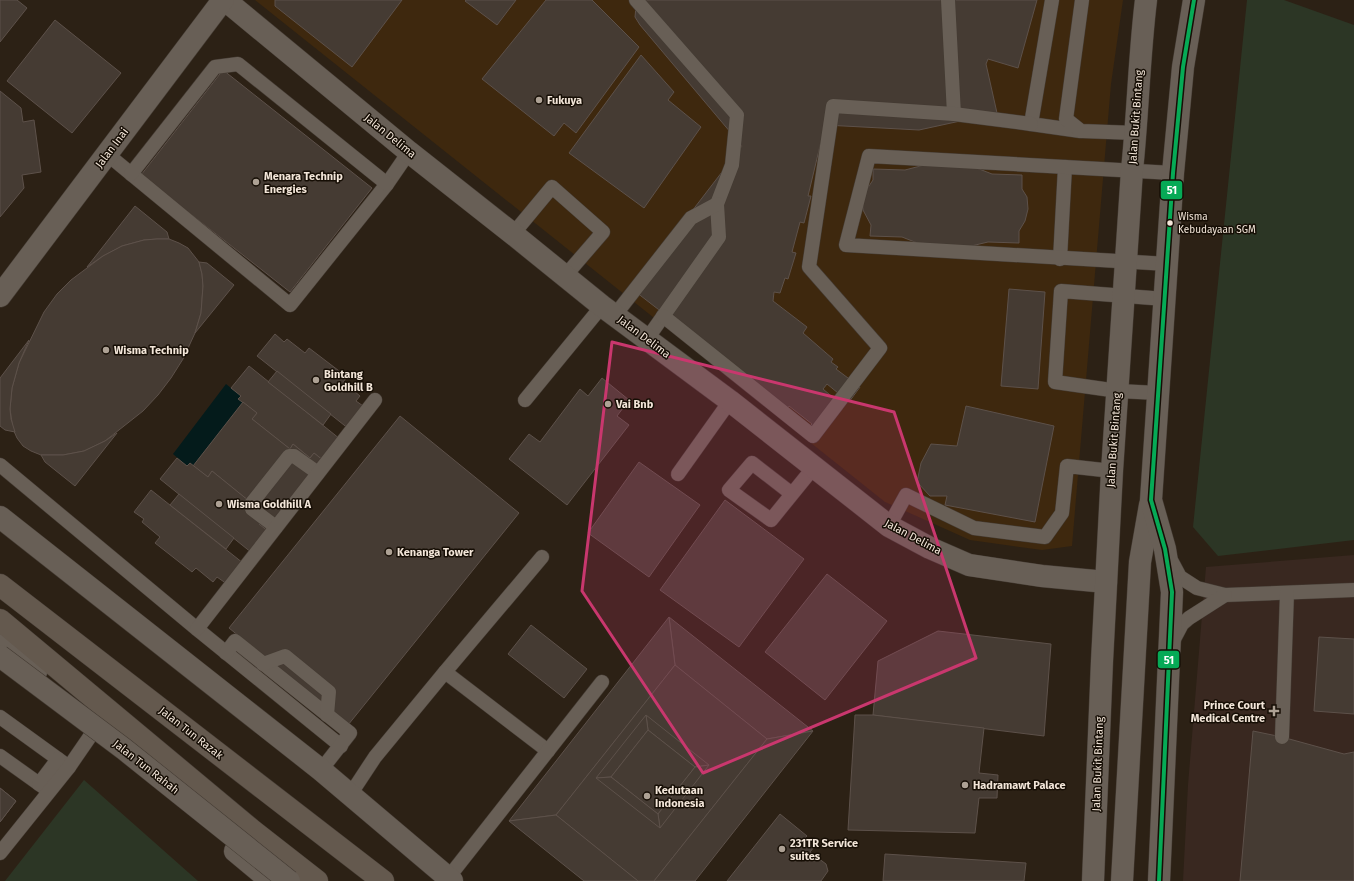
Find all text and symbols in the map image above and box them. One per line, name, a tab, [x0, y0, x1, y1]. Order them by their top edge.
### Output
street label: Jalan Bukit Bintang	[1126, 69, 1146, 165]
place label: Fukuya	[547, 94, 582, 107]
marker: Fukuya	[534, 95, 544, 105]
street label: Jalan Delima	[362, 111, 418, 161]
street label: Jalan Inai	[93, 126, 131, 170]
place label: Menara Technip Energies	[264, 170, 343, 196]
marker: Menara Technip Energies	[251, 177, 261, 187]
line badge: 51	[1160, 180, 1183, 200]
text: 51	[1167, 184, 1177, 197]
place label: Wisma Kebudayaan SGM	[1178, 211, 1256, 236]
marker: Wisma Kebudayaan SGM	[1165, 218, 1175, 228]
street label: Jalan Delima	[615, 313, 673, 361]
place label: Wisma Technip	[114, 344, 189, 357]
marker: Wisma Technip	[101, 345, 111, 355]
place label: Bintang Goldhill B	[324, 368, 373, 394]
marker: Bintang Goldhill B	[311, 375, 321, 385]
street label: Jalan Bukit Bintang	[1104, 392, 1124, 488]
place label: Vai Bnb	[615, 398, 654, 411]
marker: Vai Bnb	[603, 399, 613, 409]
place label: Wisma Goldhill A	[227, 498, 312, 511]
marker: Wisma Goldhill A	[214, 499, 224, 509]
street label: Jalan Delima	[882, 517, 944, 557]
place label: Kenanga Tower	[397, 546, 474, 559]
marker: Kenanga Tower	[384, 547, 394, 557]
line badge: 51	[1157, 650, 1180, 669]
text: 51	[1164, 654, 1174, 667]
place label: Prince Court Medical Centre	[1191, 699, 1266, 725]
street label: Jalan Tun Razak	[156, 704, 226, 762]
marker: Prince Court Medical Centre	[1268, 705, 1280, 717]
street label: Jalan Bukit Bintang	[1090, 716, 1106, 812]
street label: Jalan Tun Rahah	[110, 737, 182, 797]
place label: Hadramawt Palace	[973, 779, 1066, 792]
marker: Hadramawt Palace	[960, 780, 970, 790]
place label: Kedutaan Indonesia	[655, 784, 704, 810]
marker: Kedutaan Indonesia	[642, 791, 652, 801]
place label: 231TR Service suites	[790, 837, 858, 863]
marker: 231TR Service suites	[777, 844, 787, 854]

